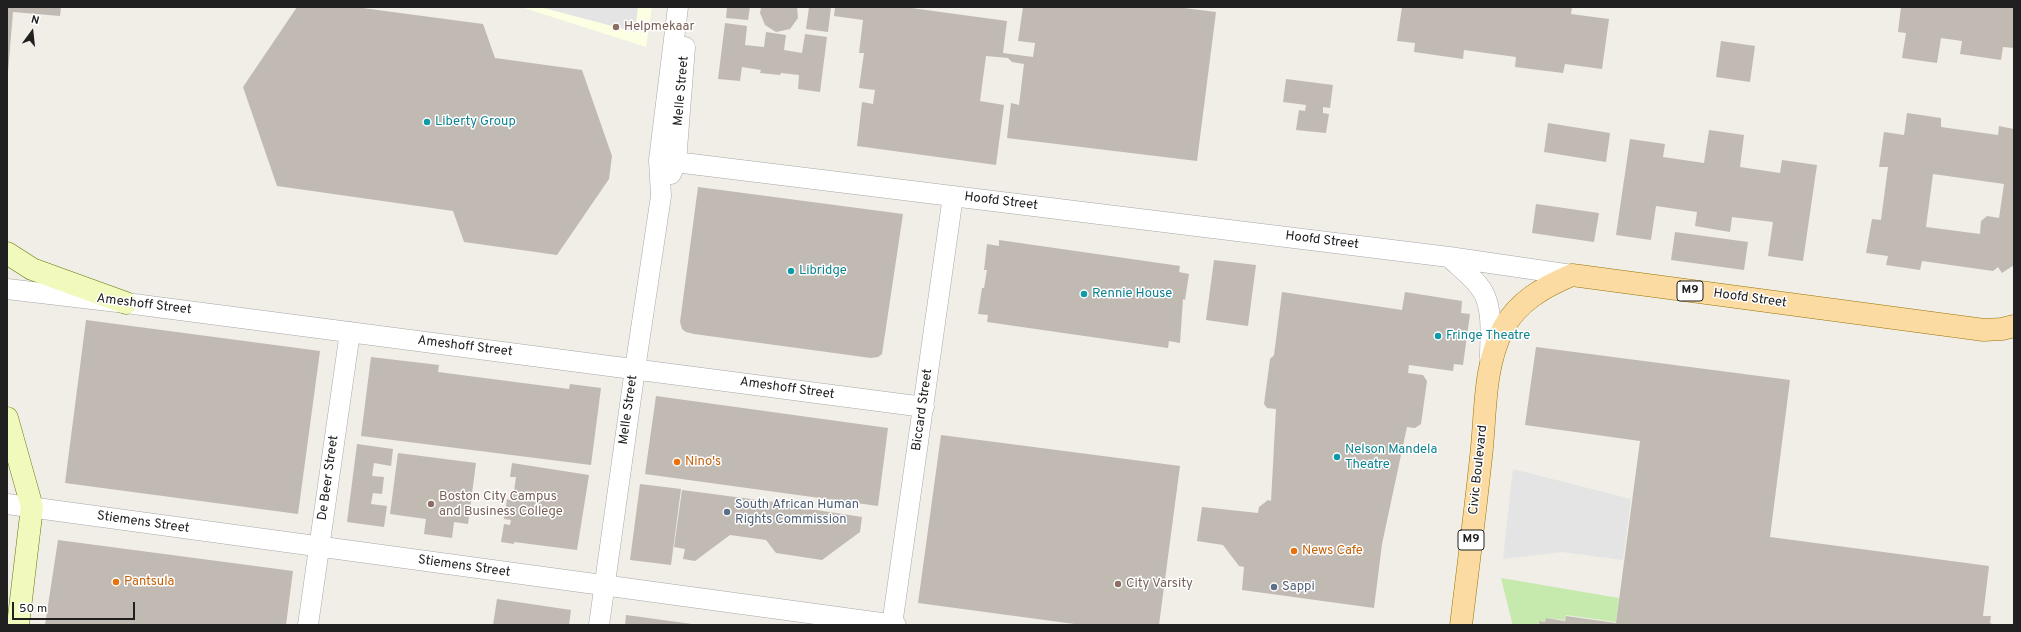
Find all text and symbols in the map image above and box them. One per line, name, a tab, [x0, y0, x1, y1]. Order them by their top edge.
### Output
north arrow	[12, 12, 52, 52]
text: N	[29, 13, 41, 28]
place label: Helpmekaar	[624, 19, 695, 35]
marker: Helpmekaar	[611, 22, 621, 32]
street label: Melle Street	[671, 55, 693, 127]
place label: Liberty Group	[435, 114, 516, 130]
marker: Liberty Group	[422, 117, 432, 127]
street label: Hoofd Street	[963, 190, 1039, 214]
street label: Hoofd Street	[1284, 229, 1360, 253]
place label: Libridge	[799, 263, 847, 279]
marker: Libridge	[786, 266, 796, 276]
road number: M9	[1677, 281, 1703, 301]
place label: Rennie House	[1092, 286, 1172, 302]
street label: Hoofd Street	[1712, 286, 1788, 312]
marker: Rennie House	[1079, 289, 1089, 299]
street label: Ameshoff Street	[96, 291, 192, 319]
place label: Fringe Theatre	[1446, 328, 1530, 344]
marker: Fringe Theatre	[1433, 331, 1443, 341]
street label: Ameshoff Street	[417, 333, 513, 361]
street label: Biccard Street	[910, 368, 936, 452]
street label: Melle Street	[616, 374, 642, 446]
street label: Ameshoff Street	[739, 375, 835, 403]
street label: Civic Boulevard	[1467, 424, 1491, 516]
street label: De Beer Street	[315, 434, 343, 522]
place label: Nelson Mandela Theatre	[1345, 442, 1437, 473]
marker: Nelson Mandela Theatre	[1332, 452, 1342, 462]
place label: Nino's	[685, 454, 721, 470]
marker: Nino's	[672, 457, 682, 467]
place label: Boston City Campus and Business College	[439, 489, 563, 520]
place label: South African Human Rights Commission	[735, 497, 859, 528]
marker: Boston City Campus and Business College	[426, 499, 436, 509]
marker: South African Human Rights Commission	[722, 507, 732, 517]
street label: Stiemens Street	[96, 509, 190, 537]
road number: M9	[1458, 530, 1484, 550]
place label: News Cafe	[1302, 543, 1363, 559]
marker: News Cafe	[1289, 546, 1299, 556]
street label: Stiemens Street	[417, 553, 511, 581]
place label: Pantsula	[124, 574, 174, 590]
place label: City Varsity	[1126, 576, 1193, 592]
marker: Pantsula	[111, 577, 121, 587]
marker: City Varsity	[1113, 579, 1123, 589]
place label: Sappi	[1282, 579, 1315, 595]
marker: Sappi	[1269, 582, 1279, 592]
scale bar	[14, 594, 137, 620]
text: 50 m	[19, 601, 47, 617]

